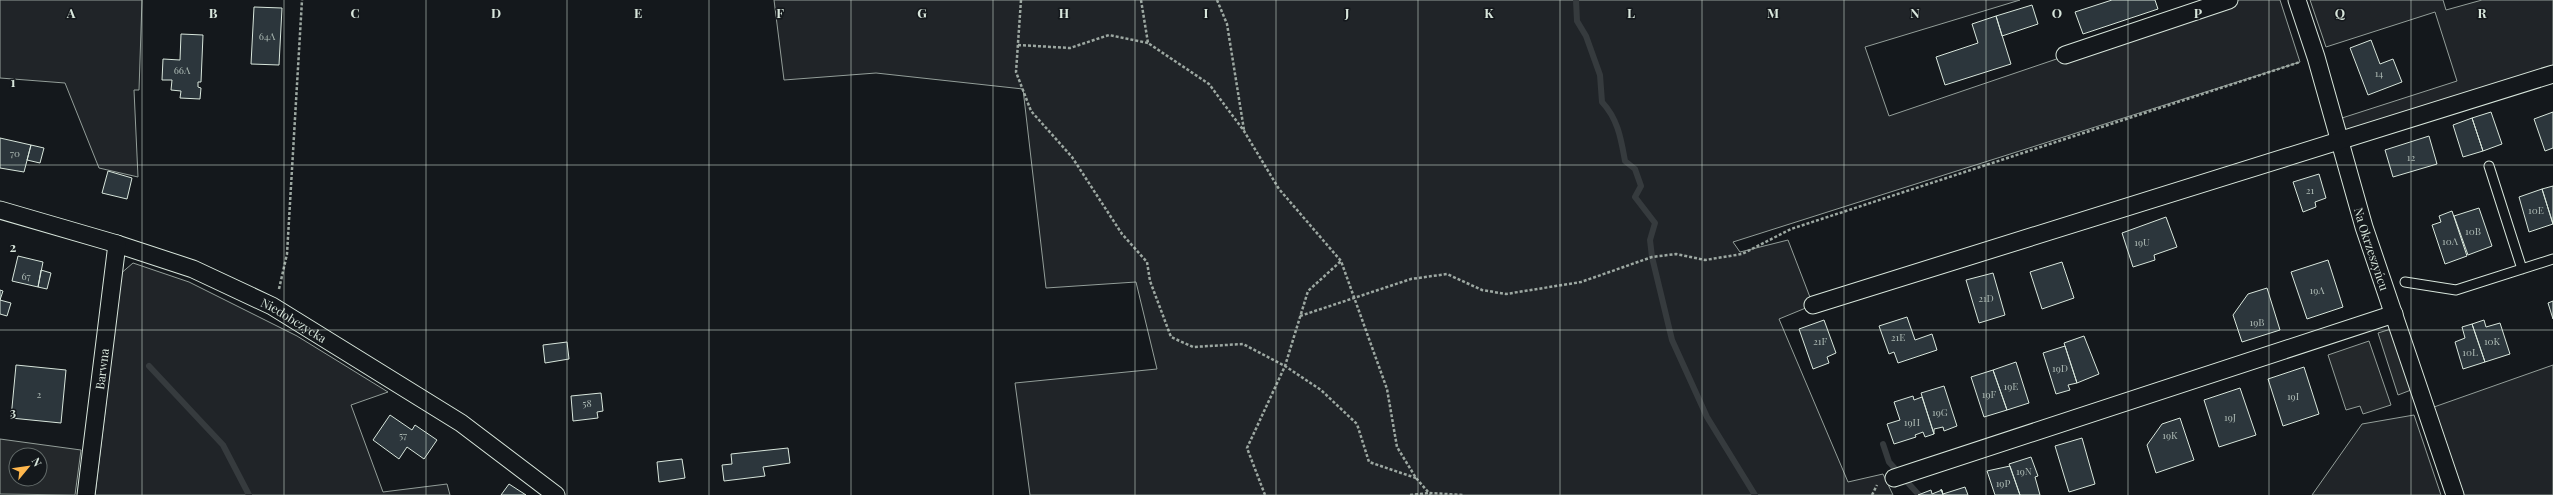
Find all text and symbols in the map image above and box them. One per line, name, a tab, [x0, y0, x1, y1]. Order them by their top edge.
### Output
text: A	[66, 4, 76, 21]
text: B	[209, 4, 218, 21]
text: C	[350, 4, 360, 21]
text: D	[491, 4, 501, 21]
text: E	[634, 4, 642, 21]
text: F	[776, 4, 784, 21]
text: G	[917, 4, 927, 21]
text: H	[1059, 4, 1069, 21]
text: I	[1204, 4, 1209, 21]
text: J	[1344, 4, 1350, 21]
text: K	[1484, 4, 1494, 21]
text: L	[1627, 4, 1635, 21]
text: M	[1767, 4, 1779, 21]
text: N	[1910, 4, 1920, 21]
text: O	[2052, 4, 2062, 21]
text: P	[2194, 4, 2203, 21]
text: Q	[2335, 4, 2346, 21]
text: R	[2478, 4, 2488, 21]
house number: 64A	[259, 29, 276, 43]
house number: 66A	[174, 63, 191, 77]
house number: 14	[2375, 66, 2383, 80]
text: 1	[11, 73, 16, 90]
house number: 70	[10, 146, 20, 160]
house number: 12	[2407, 150, 2415, 164]
house number: 21	[2306, 183, 2315, 197]
house number: 10E	[2528, 203, 2544, 217]
street label: Na Okrzeszyńcu	[2351, 205, 2393, 293]
house number: 10B	[2465, 224, 2481, 238]
house number: 10A	[2442, 234, 2459, 248]
house number: 19U	[2134, 235, 2150, 249]
text: 2	[10, 238, 17, 255]
house number: 67	[21, 269, 31, 283]
house number: 19A	[2309, 283, 2325, 297]
house number: 21D	[1978, 291, 1994, 305]
street label: Niedobczycka	[259, 294, 330, 346]
house number: 19B	[2249, 315, 2265, 329]
house number: 21E	[1891, 330, 1905, 344]
house number: 21F	[1813, 334, 1827, 348]
house number: 10K	[2484, 334, 2501, 348]
house number: 10L	[2462, 345, 2478, 359]
street label: Barwna	[91, 348, 112, 390]
house number: 19D	[2052, 361, 2068, 375]
house number: 19E	[2004, 379, 2018, 393]
house number: 2	[37, 387, 42, 401]
house number: 19F	[1982, 387, 1997, 401]
house number: 19I	[2287, 389, 2299, 403]
house number: 58	[582, 396, 592, 410]
text: 3	[10, 403, 16, 420]
house number: 19G	[1932, 405, 1948, 419]
house number: 19J	[2224, 410, 2236, 424]
house number: 19H	[1904, 415, 1921, 429]
house number: 57	[399, 428, 407, 442]
house number: 19K	[2162, 428, 2178, 442]
north arrow	[8, 447, 48, 487]
text: N	[29, 455, 46, 469]
house number: 19N	[2016, 464, 2032, 478]
house number: 19P	[1996, 476, 2010, 490]

